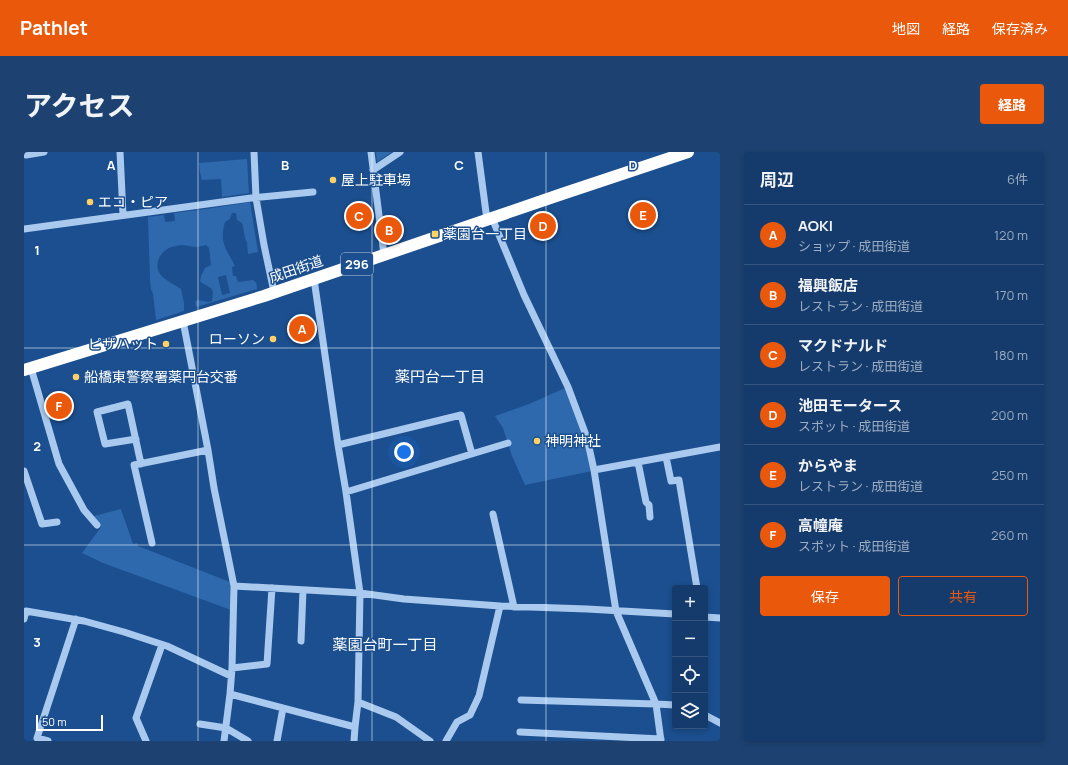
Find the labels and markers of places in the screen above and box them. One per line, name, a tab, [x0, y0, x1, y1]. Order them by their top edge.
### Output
place label: 屋上駐車場	[341, 170, 411, 189]
marker: 屋上駐車場	[328, 175, 338, 185]
place label: エコ・ピア	[98, 192, 168, 211]
marker: エコ・ピア	[85, 197, 95, 207]
pin: E	[630, 200, 656, 230]
pin: C	[346, 201, 372, 231]
pin: D	[530, 211, 556, 241]
pin: B	[376, 215, 402, 245]
place label: 薬園台一丁目	[443, 224, 527, 243]
marker: 薬園台一丁目	[430, 229, 440, 239]
pin: A	[289, 314, 315, 344]
place label: ローソン	[209, 329, 265, 348]
place label: ピザハット	[88, 334, 158, 353]
marker: ローソン	[268, 334, 278, 344]
marker: ピザハット	[161, 339, 171, 349]
place label: 船橋東警察署薬円台交番	[84, 367, 238, 386]
marker: 船橋東警察署薬円台交番	[71, 372, 81, 382]
pin: F	[46, 391, 72, 421]
place label: 神明神社	[545, 431, 601, 450]
marker: 神明神社	[532, 436, 542, 446]

